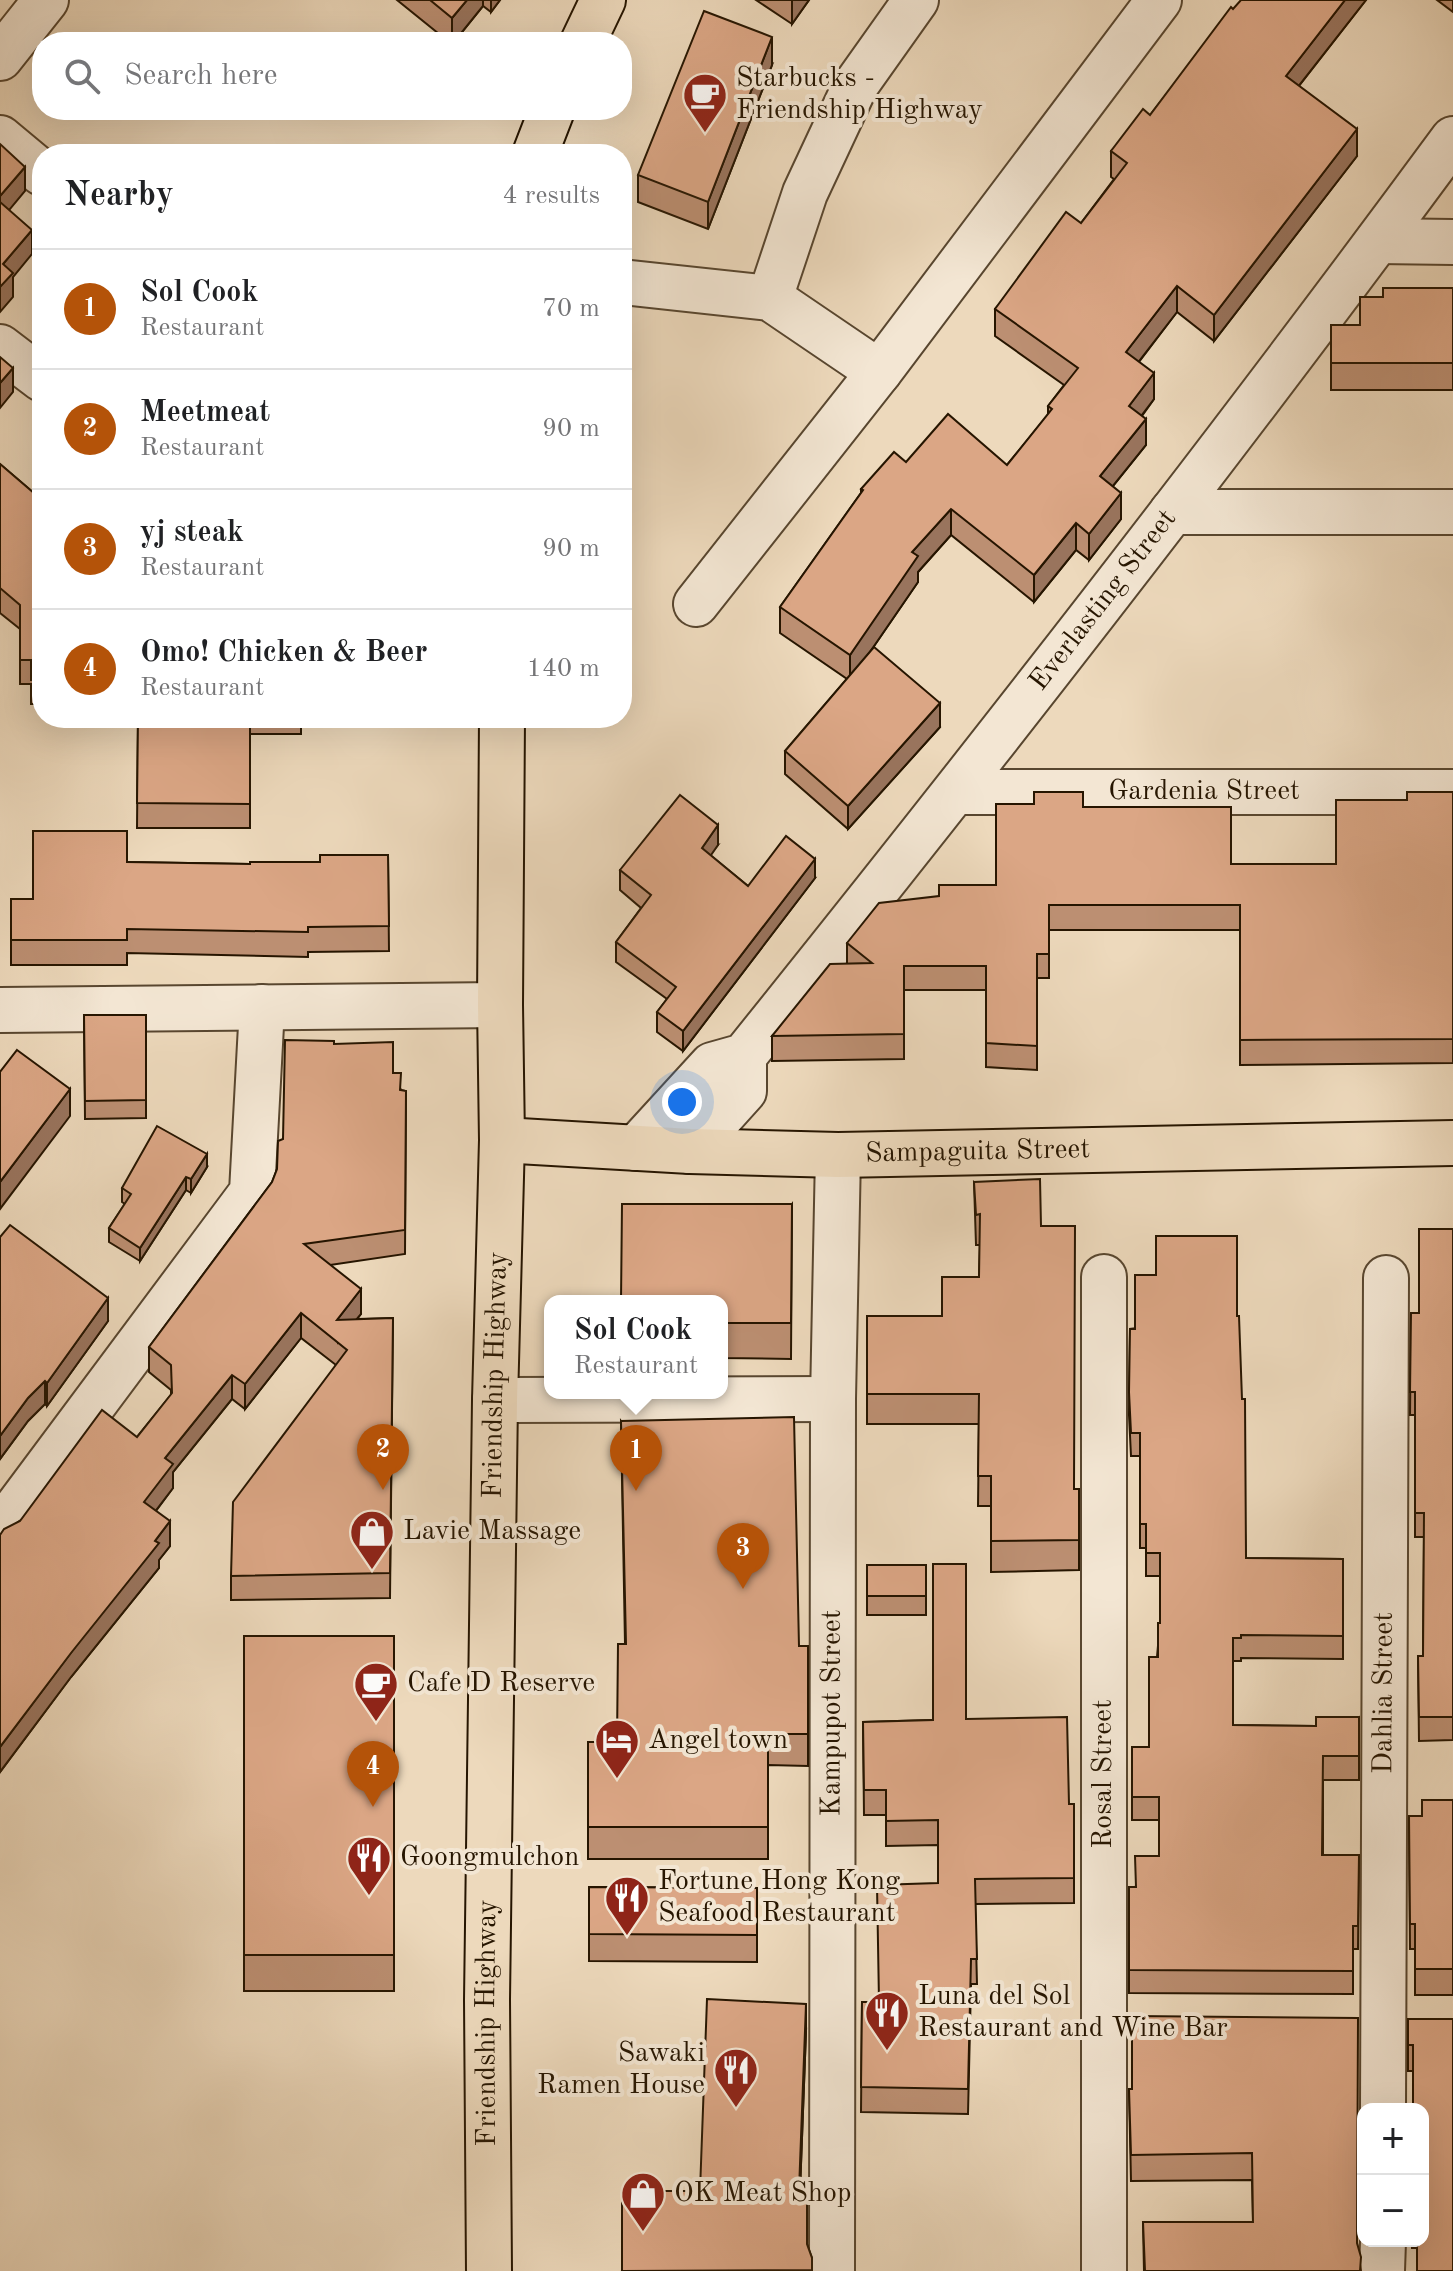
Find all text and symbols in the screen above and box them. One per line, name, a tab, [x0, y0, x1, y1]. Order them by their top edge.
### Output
search box	[32, 32, 632, 120]
icon: search	[60, 54, 104, 98]
text: Search here	[124, 61, 278, 91]
place label: Starbucks - Friendship Highway	[736, 65, 983, 125]
cafe icon: Starbucks - Friendship Highway	[681, 71, 729, 134]
text: Nearby	[64, 179, 174, 213]
text: 4 results	[502, 183, 600, 209]
text: Sol Cook	[140, 278, 258, 308]
text: 1	[82, 296, 98, 322]
text: 70 m	[542, 296, 600, 322]
text: Restaurant	[140, 315, 264, 341]
text: Meetmeat	[140, 398, 270, 428]
text: 2	[82, 416, 98, 442]
text: 90 m	[542, 416, 600, 442]
text: Restaurant	[140, 435, 264, 461]
street label: Everlasting Street	[1025, 505, 1182, 696]
text: yj steak	[140, 518, 244, 548]
text: 3	[82, 536, 98, 562]
text: 90 m	[542, 536, 600, 562]
text: Restaurant	[140, 555, 264, 581]
text: Omo! Chicken & Beer	[140, 638, 427, 668]
text: 4	[82, 656, 98, 682]
text: 140 m	[527, 656, 600, 682]
text: Restaurant	[140, 675, 264, 701]
street label: Gardenia Street	[1108, 778, 1300, 806]
your location	[662, 1082, 702, 1122]
street label: Sampaguita Street	[865, 1136, 1090, 1168]
street label: Friendship Highway	[480, 1251, 513, 1499]
popup	[544, 1295, 728, 1399]
text: Sol Cook	[574, 1316, 692, 1346]
text: Restaurant	[574, 1353, 698, 1379]
pin: 2	[357, 1424, 409, 1490]
pin: 1	[610, 1425, 662, 1491]
shop icon: Lavie Massage	[348, 1508, 396, 1571]
place label: Lavie Massage	[403, 1518, 581, 1546]
pin: 3	[717, 1523, 769, 1589]
street label: Kampupot Street	[819, 1609, 847, 1817]
street label: Dahlia Street	[1370, 1612, 1399, 1774]
cafe icon: Cafe D Reserve	[352, 1660, 400, 1723]
place label: Cafe D Reserve	[407, 1670, 595, 1698]
street label: Rosal Street	[1090, 1699, 1118, 1849]
hotel icon: Angel town	[593, 1717, 641, 1780]
place label: Angel town	[648, 1727, 788, 1755]
pin: 4	[347, 1741, 399, 1807]
restaurant icon: Goongmulchon	[345, 1834, 393, 1897]
place label: Goongmulchon	[400, 1844, 579, 1872]
place label: Fortune Hong Kong Seafood Restaurant	[658, 1868, 900, 1928]
restaurant icon: Fortune Hong Kong Seafood Restaurant	[603, 1874, 651, 1937]
street label: Friendship Highway	[473, 1899, 502, 2147]
place label: Luna del Sol Restaurant and Wine Bar	[918, 1983, 1228, 2043]
restaurant icon: Luna del Sol Restaurant and Wine Bar	[863, 1989, 911, 2052]
place label: Sawaki Ramen House	[537, 2040, 705, 2100]
restaurant icon: Sawaki Ramen House	[712, 2046, 760, 2109]
map controls	[1357, 2103, 1429, 2247]
button: +	[1357, 2103, 1429, 2175]
shop icon: OK Meat Shop	[619, 2170, 667, 2233]
button: −	[1357, 2175, 1429, 2247]
place label: OK Meat Shop	[674, 2180, 851, 2208]

